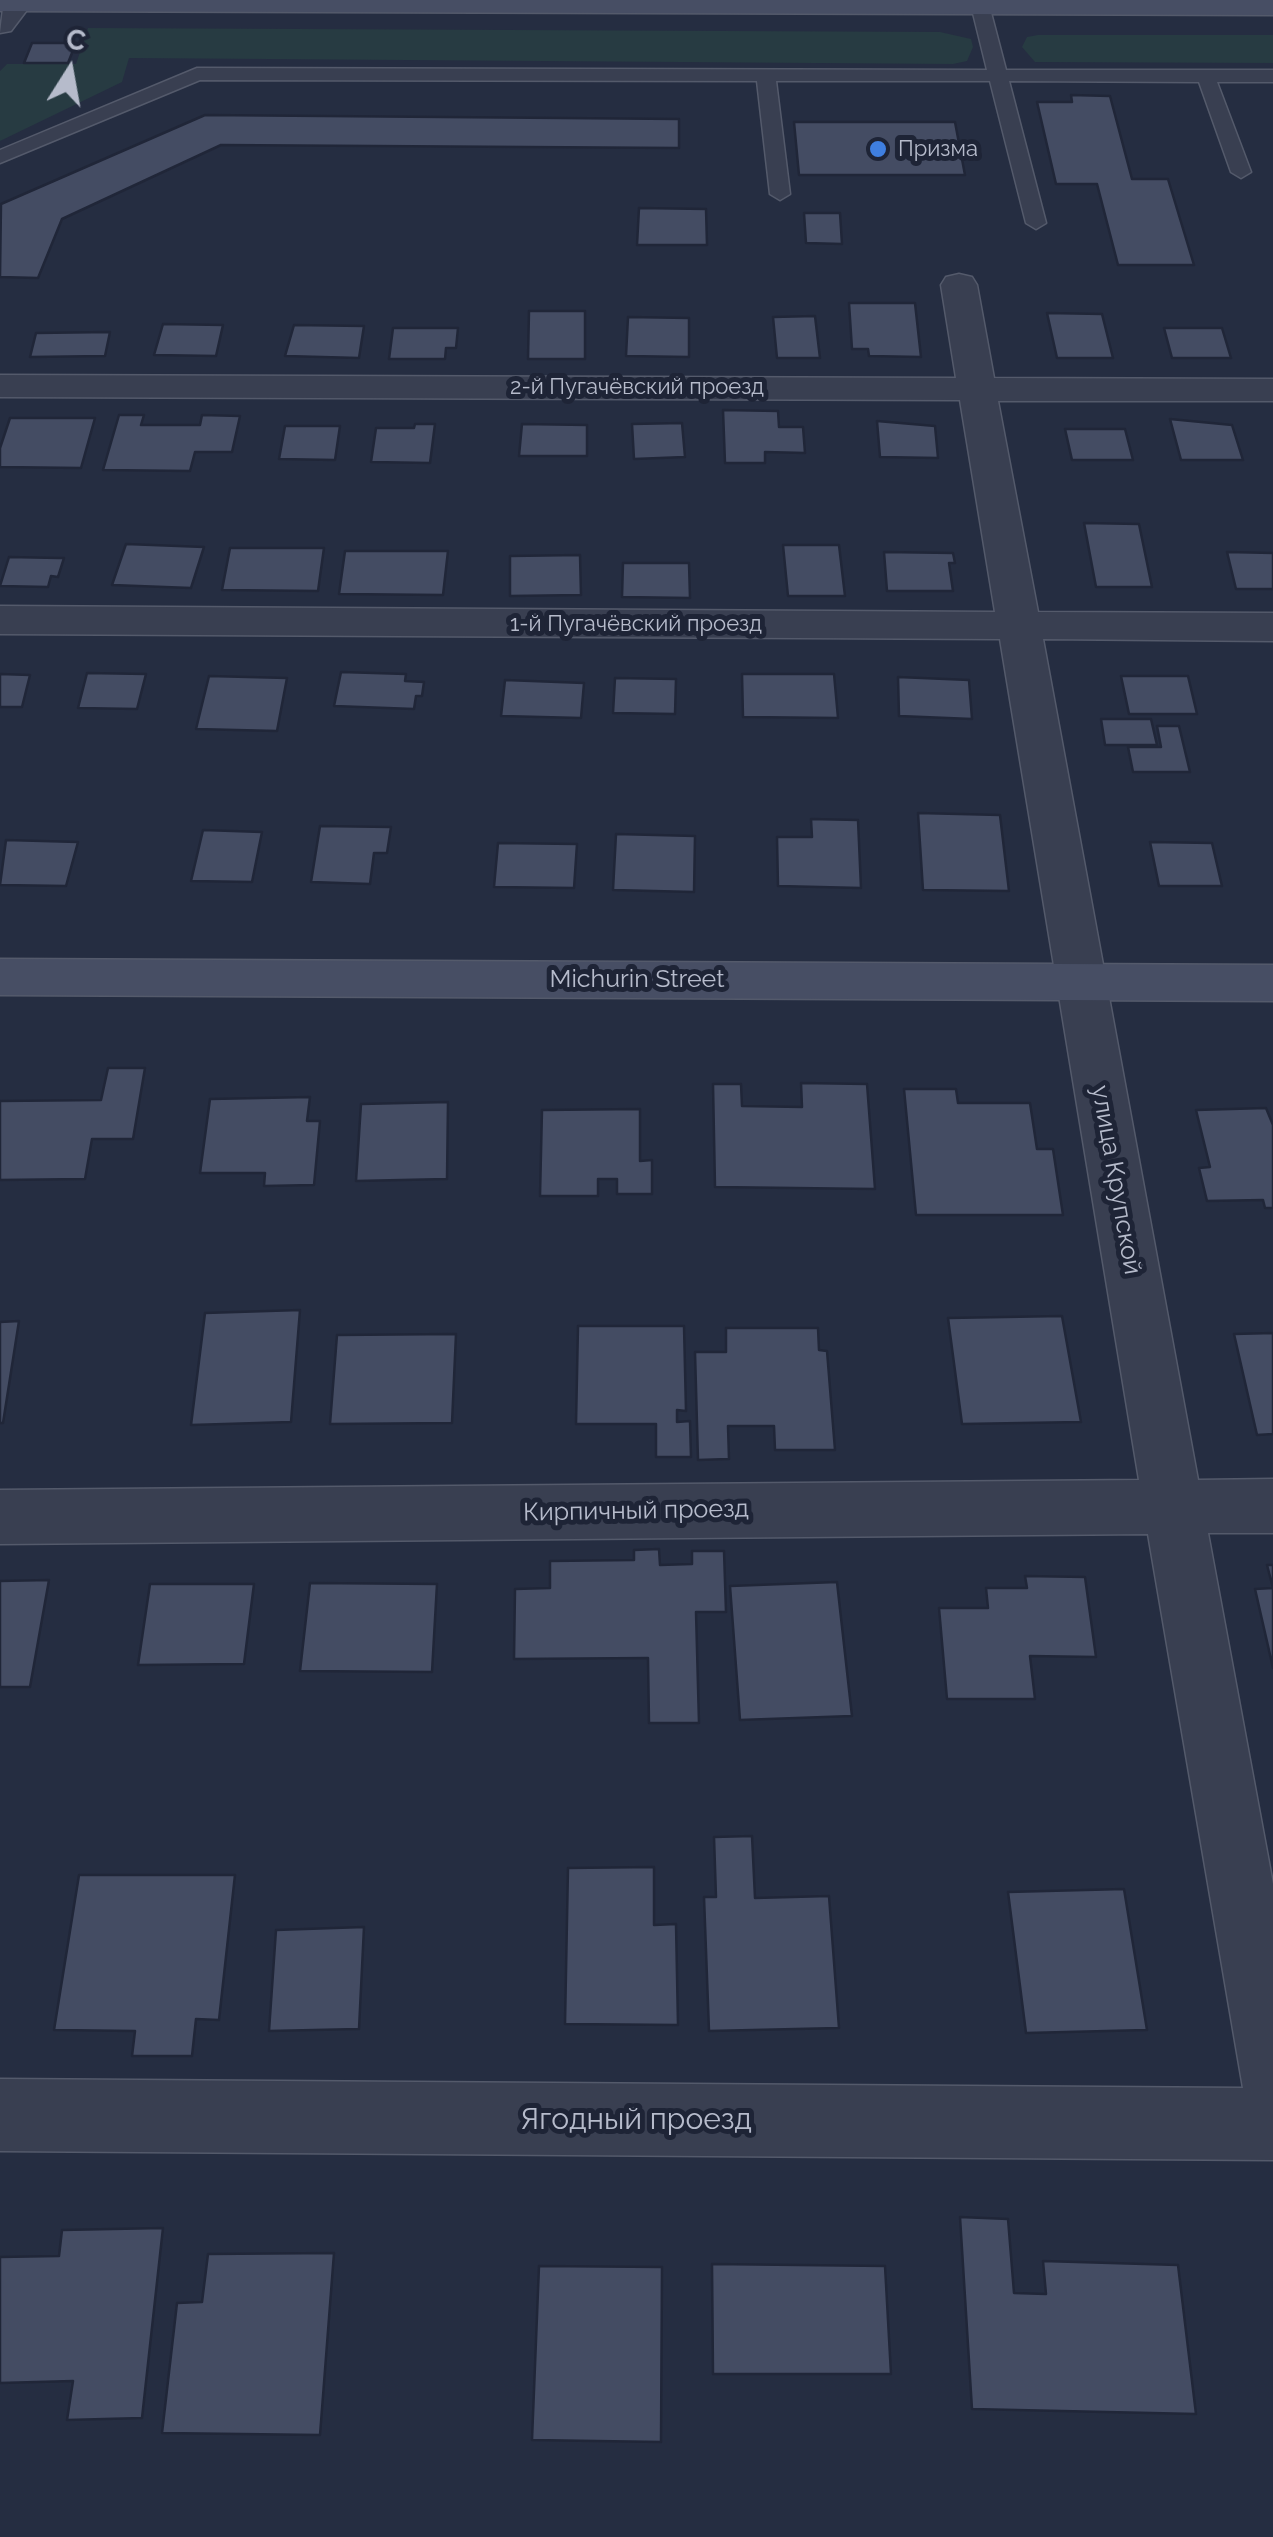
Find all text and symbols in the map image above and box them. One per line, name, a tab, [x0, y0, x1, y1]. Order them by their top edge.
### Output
north arrow	[20, 20, 120, 120]
text: С	[63, 22, 88, 58]
place label: Призма	[898, 136, 978, 162]
marker: Призма	[867, 138, 889, 160]
street label: 2-й Пугачёвский проезд	[510, 374, 764, 400]
street label: 1-й Пугачёвский проезд	[510, 611, 762, 637]
street label: Michurin Street	[549, 964, 725, 994]
street label: улица Крупской	[1085, 1083, 1147, 1277]
street label: Кирпичный проезд	[523, 1494, 749, 1528]
street label: Ягодный проезд	[520, 2102, 752, 2138]

